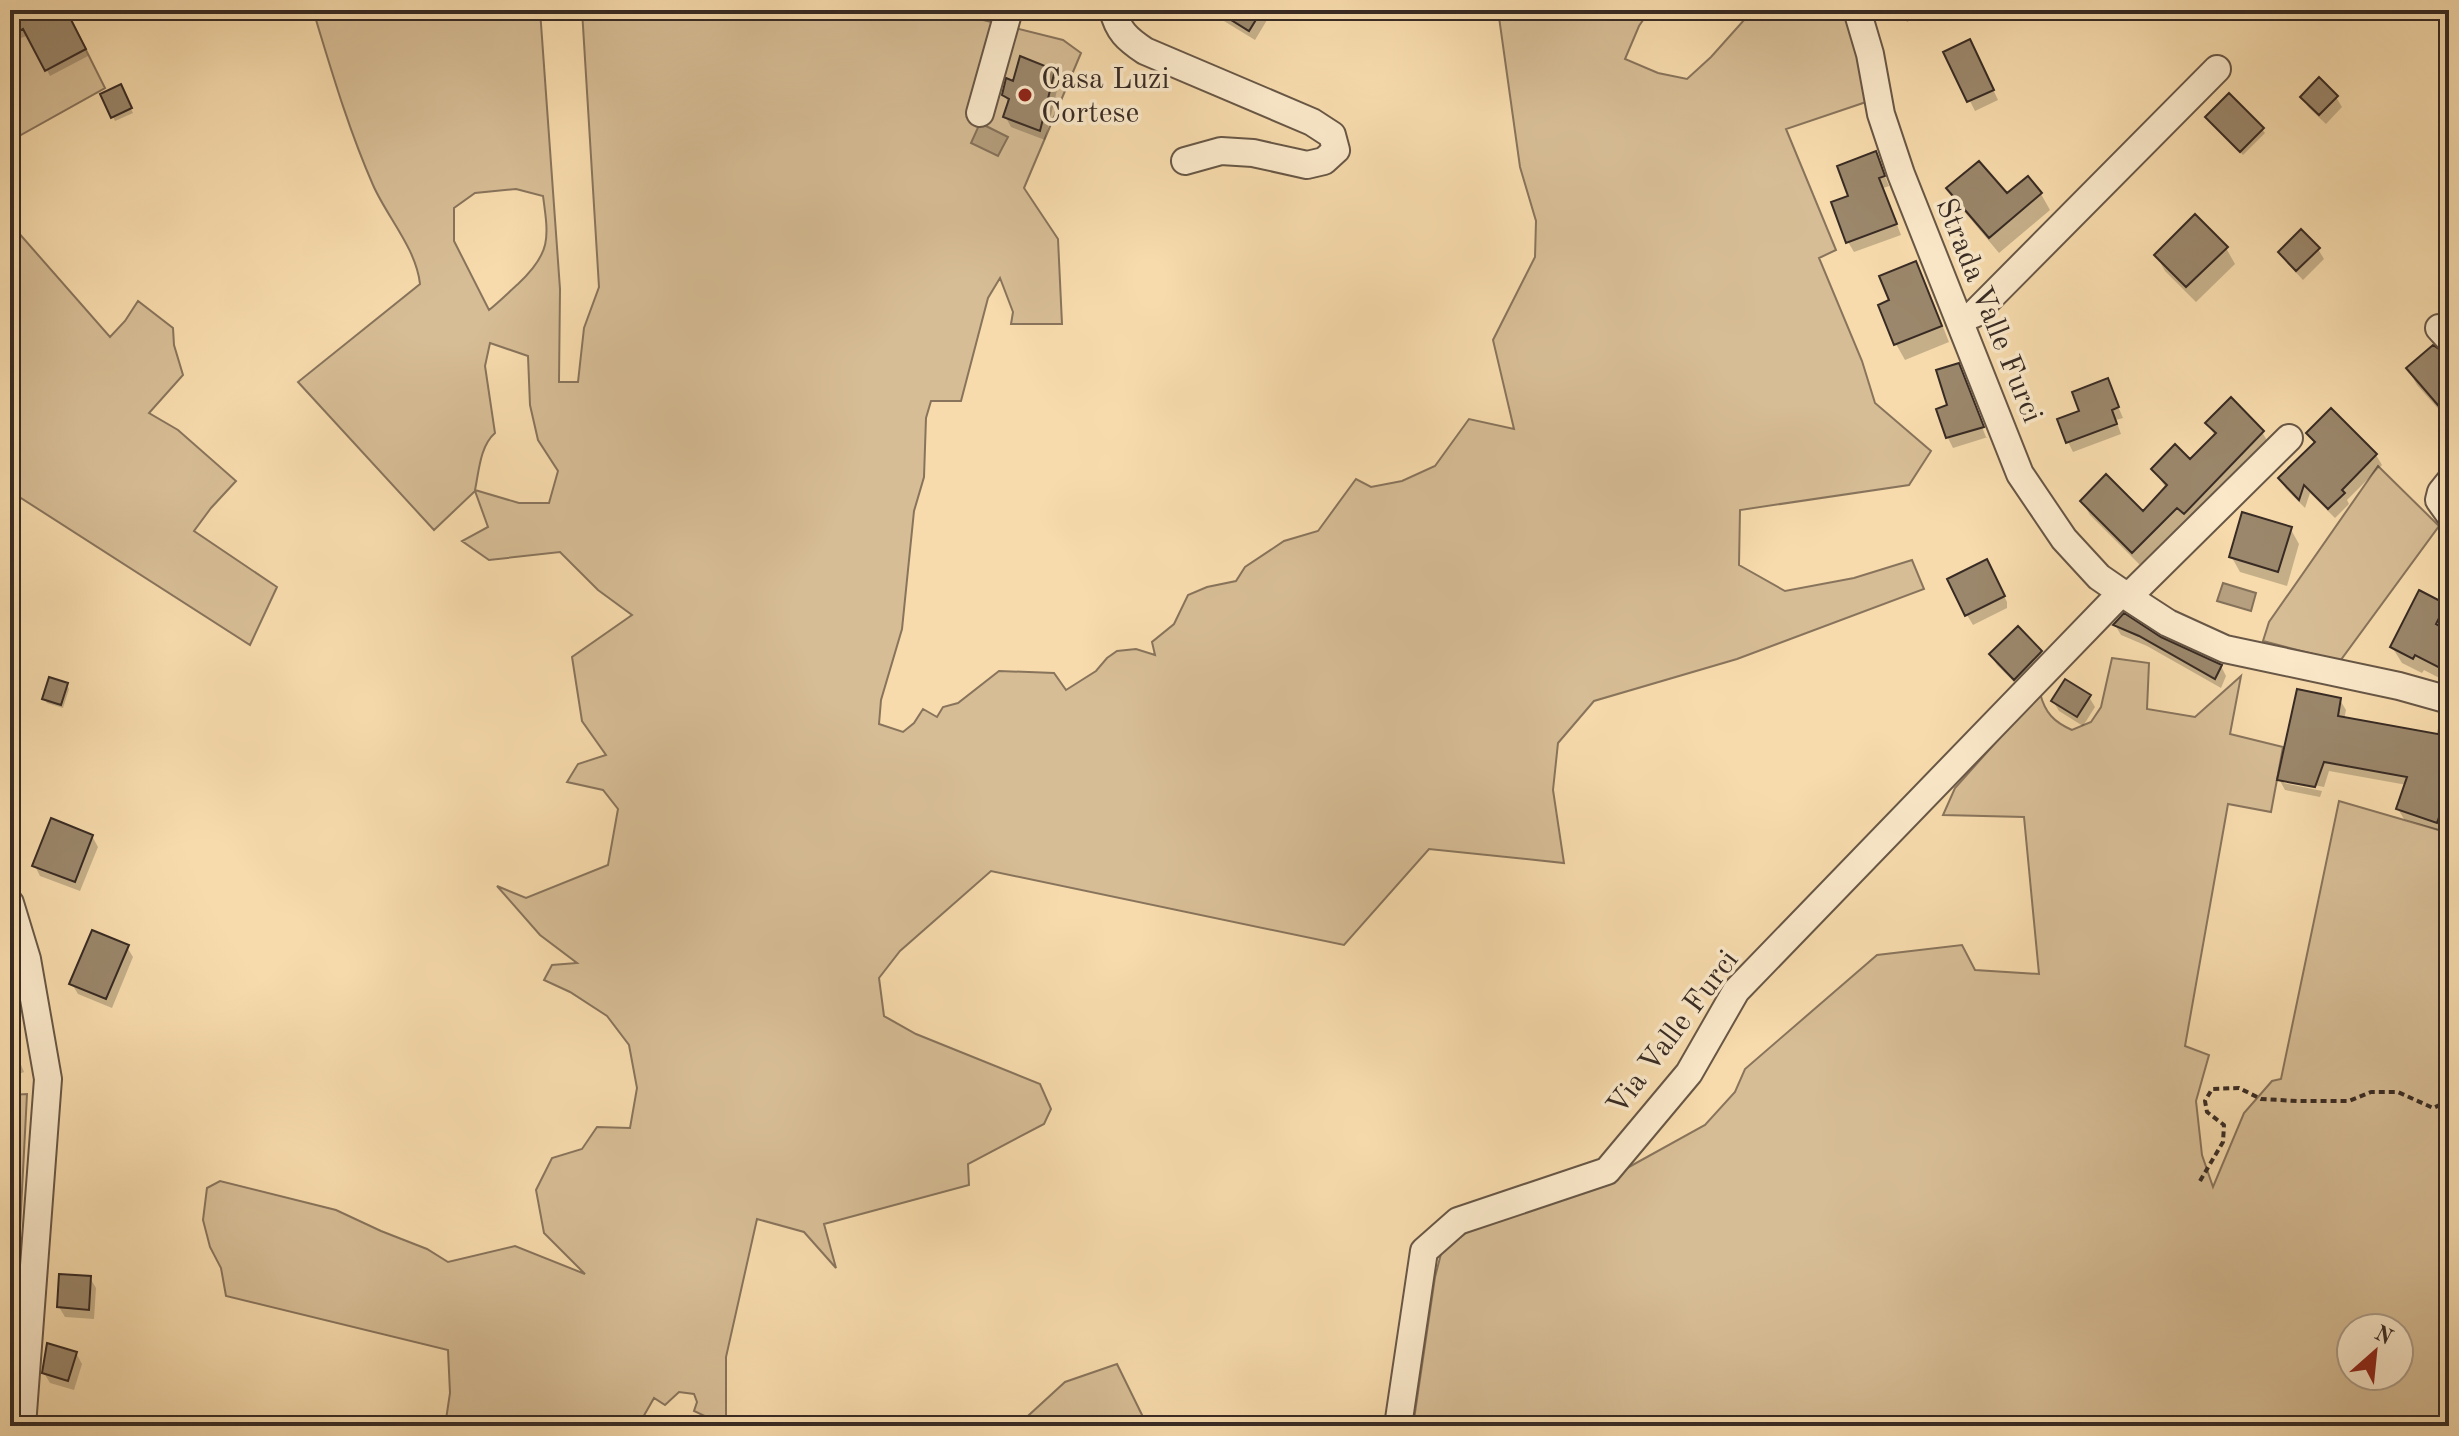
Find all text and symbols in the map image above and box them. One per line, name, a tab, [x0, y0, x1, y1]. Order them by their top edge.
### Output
place label: Casa Luzi Cortese	[1041, 65, 1170, 129]
marker: Casa Luzi Cortese	[1016, 86, 1034, 104]
street label: Strada Valle Furci	[1929, 194, 2047, 427]
street label: Via Valle Furci	[1602, 946, 1745, 1121]
north arrow	[2335, 1312, 2415, 1392]
text: N	[2371, 1322, 2396, 1350]

